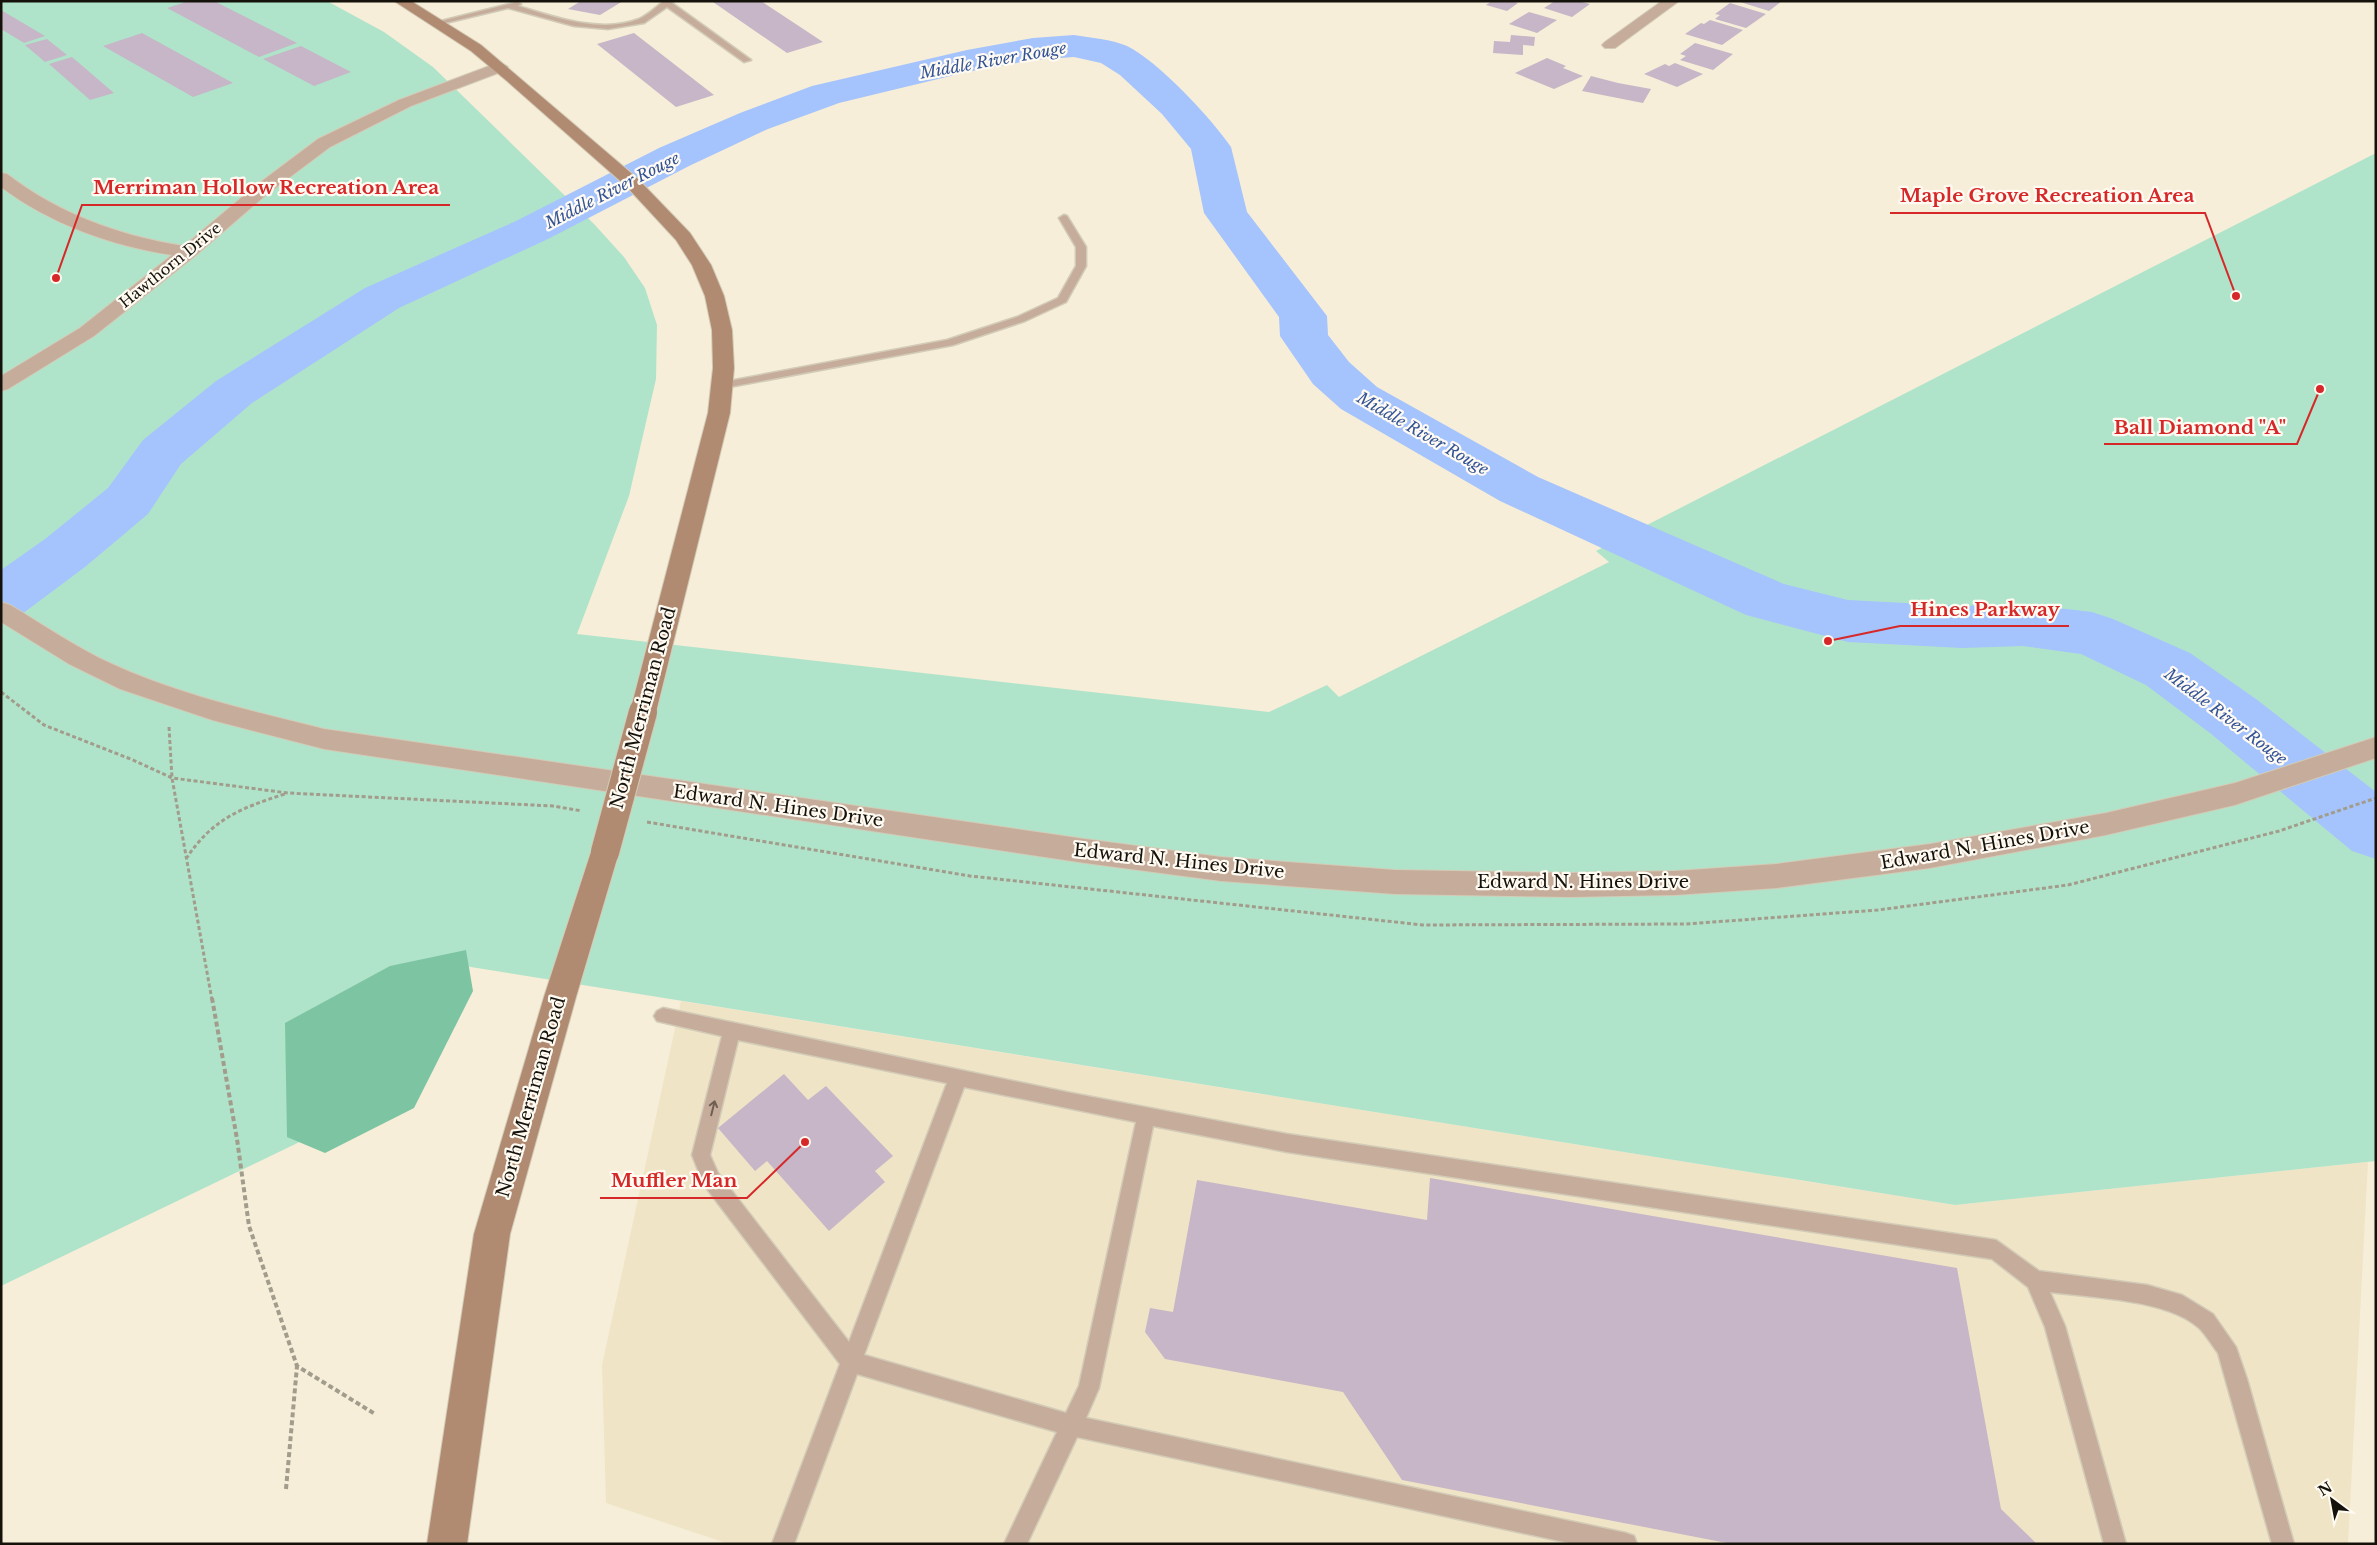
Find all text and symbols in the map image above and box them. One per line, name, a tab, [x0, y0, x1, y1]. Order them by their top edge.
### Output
water label: Middle River Rouge	[917, 37, 1068, 83]
water label: Middle River Rouge	[540, 147, 683, 233]
callout: Merriman Hollow Recreation Area	[82, 171, 450, 205]
text: Merriman Hollow Recreation Area	[93, 176, 439, 199]
callout: Maple Grove Recreation Area	[1890, 179, 2205, 213]
text: Maple Grove Recreation Area	[1900, 184, 2194, 207]
street label: Hawthorn Drive	[115, 218, 225, 312]
water label: Middle River Rouge	[1353, 387, 1493, 479]
callout: Ball Diamond "A"	[2104, 410, 2297, 444]
text: Ball Diamond "A"	[2114, 416, 2286, 439]
callout: Hines Parkway	[1900, 592, 2069, 626]
text: Hines Parkway	[1910, 598, 2060, 621]
street label: North Merriman Road	[605, 605, 681, 811]
water label: Middle River Rouge	[2160, 663, 2292, 769]
street label: Edward N. Hines Drive	[671, 780, 885, 832]
street label: Edward N. Hines Drive	[1879, 816, 2091, 874]
street label: Edward N. Hines Drive	[1072, 839, 1286, 883]
street label: Edward N. Hines Drive	[1477, 871, 1689, 893]
street label: North Merriman Road	[492, 994, 570, 1200]
one-way arrow	[709, 1100, 718, 1116]
callout: Muffler Man	[600, 1164, 747, 1198]
text: Muffler Man	[611, 1169, 737, 1192]
north arrow	[2307, 1475, 2357, 1525]
text: N	[2315, 1478, 2335, 1500]

